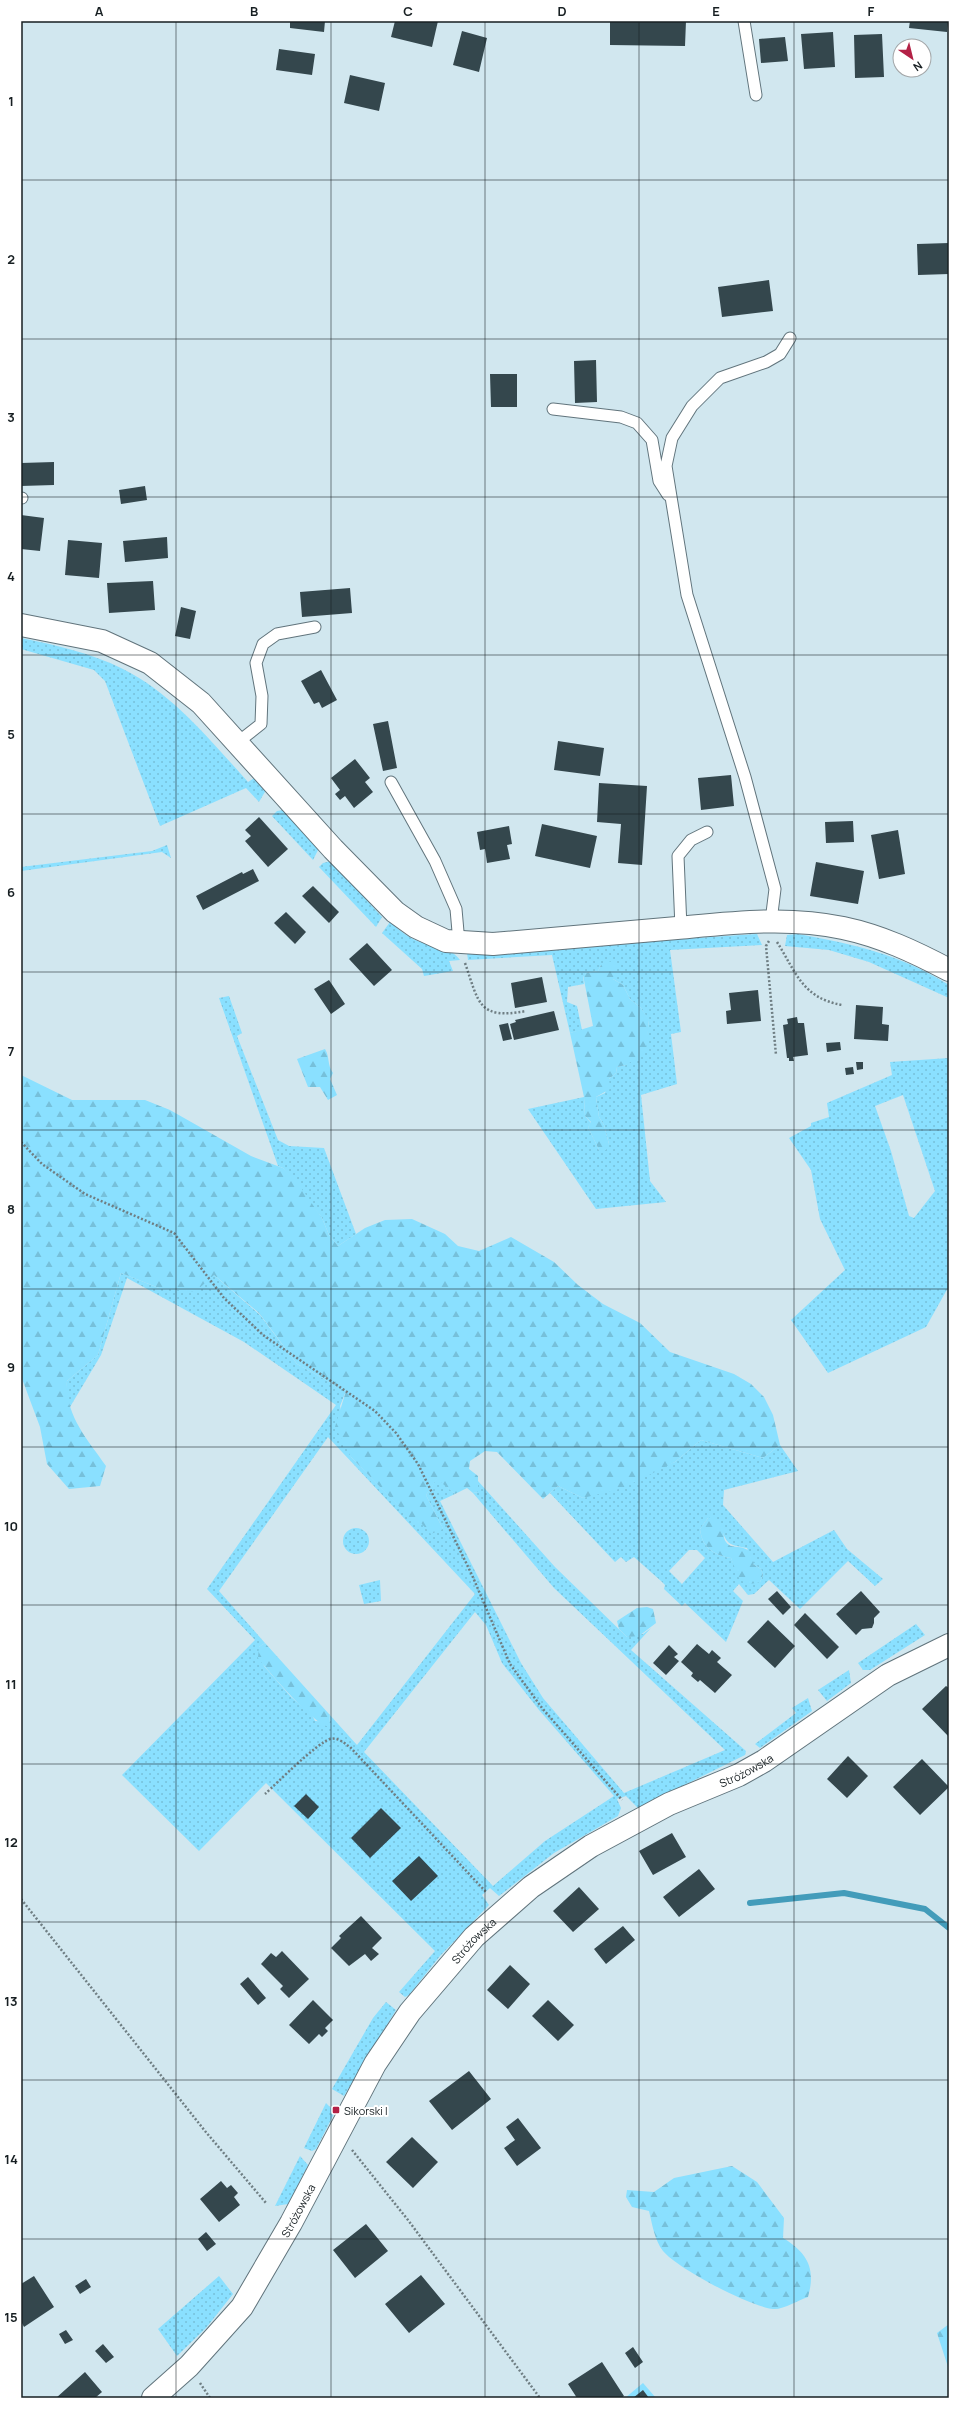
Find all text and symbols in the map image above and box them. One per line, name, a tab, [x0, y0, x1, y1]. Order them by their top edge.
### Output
text: A	[95, 2, 104, 20]
text: B	[250, 2, 258, 20]
text: C	[403, 2, 413, 20]
text: D	[557, 2, 567, 20]
text: E	[712, 2, 720, 20]
text: F	[868, 2, 875, 20]
north arrow	[892, 38, 932, 78]
text: N	[910, 58, 926, 75]
text: 1	[8, 92, 14, 110]
text: 2	[7, 250, 15, 268]
text: 3	[7, 408, 15, 426]
text: 4	[7, 567, 15, 585]
text: 5	[7, 725, 15, 743]
text: 6	[7, 883, 15, 901]
text: 7	[8, 1042, 15, 1060]
text: 8	[7, 1200, 15, 1218]
text: 9	[7, 1358, 15, 1376]
text: 10	[4, 1517, 18, 1535]
text: 11	[5, 1675, 17, 1693]
street label: Stróżowska	[717, 1750, 776, 1790]
text: 12	[4, 1833, 18, 1851]
street label: Stróżowska	[447, 1914, 499, 1966]
text: 13	[4, 1992, 18, 2010]
place label: Sikorski I	[344, 2103, 388, 2118]
marker: Sikorski I	[331, 2105, 341, 2115]
text: 14	[4, 2150, 18, 2168]
street label: Stróżowska	[277, 2181, 318, 2240]
text: 15	[4, 2308, 18, 2326]

